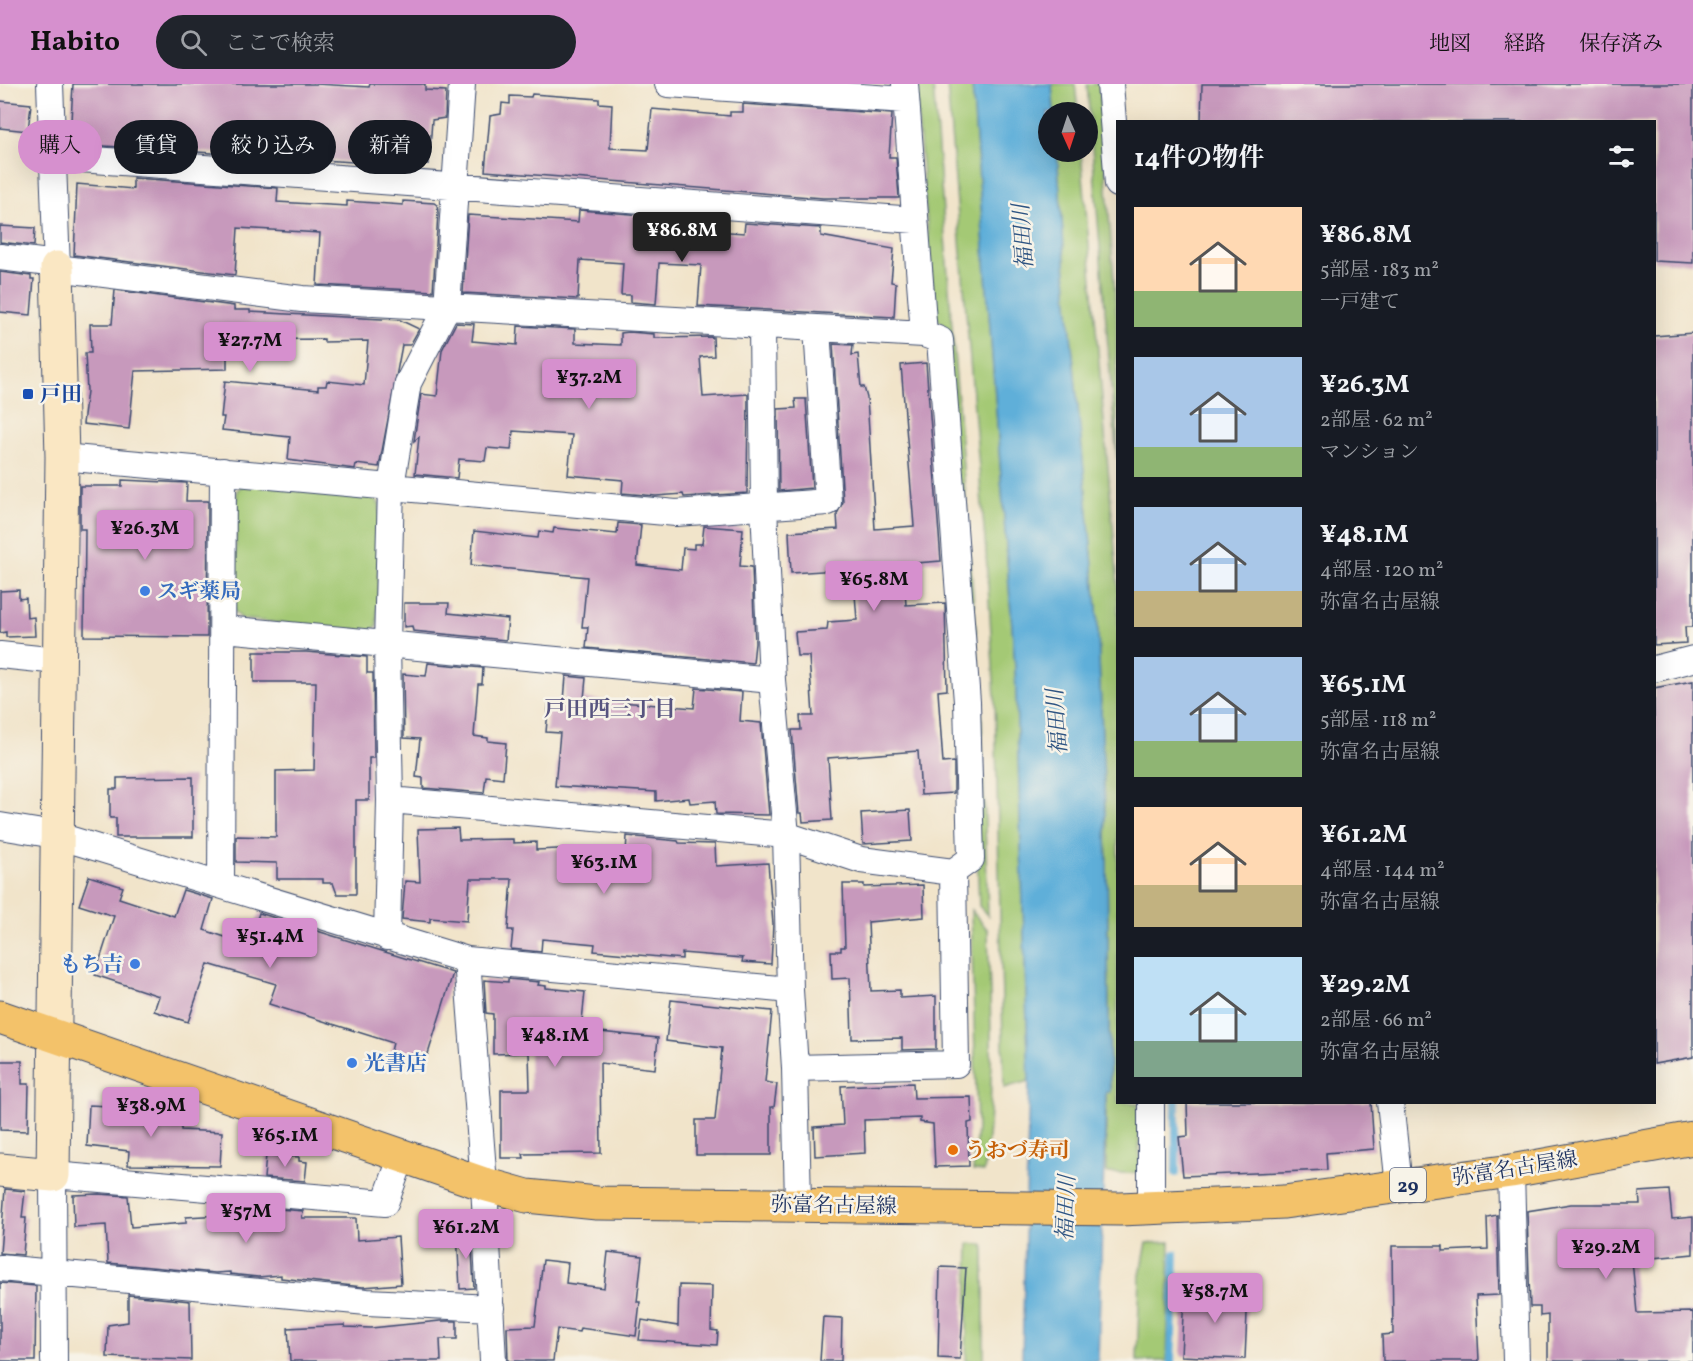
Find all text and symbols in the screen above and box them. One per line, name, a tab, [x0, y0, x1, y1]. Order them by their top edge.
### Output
search box	[156, 15, 576, 69]
text: Habito	[30, 23, 120, 62]
icon: search	[177, 26, 210, 59]
text: ここで検索	[225, 29, 335, 60]
text: 地図	[1429, 30, 1471, 59]
text: 経路	[1504, 30, 1546, 59]
text: 保存済み	[1579, 30, 1663, 59]
north arrow	[1038, 102, 1098, 162]
map controls	[1038, 102, 1098, 162]
chip: 購入	[18, 120, 102, 174]
chip: 賃貸	[114, 120, 198, 174]
chip: 絞り込み	[210, 120, 336, 174]
chip: 新着	[348, 120, 432, 174]
icon: filters	[1605, 140, 1638, 173]
text: 14件の物件	[1134, 141, 1264, 177]
water label: 福田川	[1007, 201, 1042, 271]
pin: ¥86.8M	[633, 212, 731, 263]
text: ¥86.8M	[647, 217, 717, 245]
text: ¥86.8M	[1320, 217, 1412, 253]
icon: home	[1182, 231, 1254, 303]
text: 5部屋 · 183 m²	[1320, 257, 1439, 285]
text: 一戸建て	[1320, 289, 1400, 317]
pin: ¥27.7M	[201, 322, 299, 373]
text: ¥27.7M	[218, 327, 282, 355]
pin: ¥37.2M	[540, 359, 638, 410]
text: ¥37.2M	[556, 364, 622, 392]
text: ¥26.3M	[1320, 367, 1410, 403]
place label: 戸田	[40, 381, 82, 410]
icon: home	[1182, 381, 1254, 453]
marker: 戸田	[21, 387, 35, 401]
text: 2部屋 · 62 m²	[1320, 407, 1433, 435]
text: マンション	[1320, 439, 1419, 467]
pin: ¥26.3M	[96, 510, 194, 561]
text: ¥26.3M	[111, 515, 179, 543]
text: ¥48.1M	[1320, 517, 1409, 553]
icon: home	[1182, 531, 1254, 603]
text: 4部屋 · 120 m²	[1320, 557, 1443, 585]
pin: ¥65.8M	[825, 561, 923, 612]
text: ¥65.8M	[839, 566, 909, 594]
place label: スギ薬局	[157, 578, 241, 607]
marker: スギ薬局	[138, 584, 152, 598]
text: 弥富名古屋線	[1320, 589, 1440, 617]
text: ¥65.1M	[1320, 667, 1406, 703]
icon: home	[1182, 681, 1254, 753]
water label: 福田川	[1041, 686, 1076, 756]
district label: 戸田西三丁目	[544, 695, 676, 726]
text: 5部屋 · 118 m²	[1320, 707, 1436, 735]
text: 弥富名古屋線	[1320, 739, 1440, 767]
text: ¥61.2M	[1320, 817, 1407, 853]
icon: home	[1182, 831, 1254, 903]
pin: ¥63.1M	[555, 844, 653, 895]
text: ¥63.1M	[571, 849, 637, 877]
text: 4部屋 · 144 m²	[1320, 857, 1445, 885]
text: 弥富名古屋線	[1320, 889, 1440, 917]
pin: ¥51.4M	[221, 918, 319, 969]
text: ¥51.4M	[236, 923, 304, 951]
place label: もち吉	[60, 951, 123, 980]
marker: もち吉	[128, 957, 142, 971]
text: ¥29.2M	[1320, 967, 1410, 1003]
icon: home	[1182, 981, 1254, 1053]
text: 2部屋 · 66 m²	[1320, 1007, 1432, 1035]
pin: ¥48.1M	[506, 1017, 604, 1068]
text: ¥48.1M	[521, 1022, 589, 1050]
text: 弥富名古屋線	[1320, 1039, 1440, 1067]
place label: 光書店	[364, 1050, 427, 1079]
marker: 光書店	[345, 1056, 359, 1070]
pin: ¥38.9M	[102, 1087, 200, 1138]
text: ¥38.9M	[116, 1092, 186, 1120]
pin: ¥65.1M	[236, 1117, 334, 1168]
text: ¥65.1M	[252, 1122, 318, 1150]
place label: うおづ寿司	[965, 1137, 1070, 1166]
marker: うおづ寿司	[946, 1143, 960, 1157]
street label: 弥富名古屋線	[1451, 1145, 1580, 1194]
road number: 29	[1390, 1168, 1426, 1202]
water label: 福田川	[1051, 1173, 1084, 1242]
street label: 弥富名古屋線	[771, 1191, 897, 1222]
pin: ¥57M	[210, 1193, 282, 1244]
text: ¥57M	[220, 1198, 272, 1226]
pin: ¥61.2M	[417, 1209, 515, 1260]
text: ¥61.2M	[432, 1214, 500, 1242]
pin: ¥29.2M	[1557, 1229, 1655, 1280]
text: ¥29.2M	[1571, 1234, 1641, 1262]
pin: ¥58.7M	[1166, 1273, 1264, 1324]
text: ¥58.7M	[1182, 1278, 1248, 1306]

